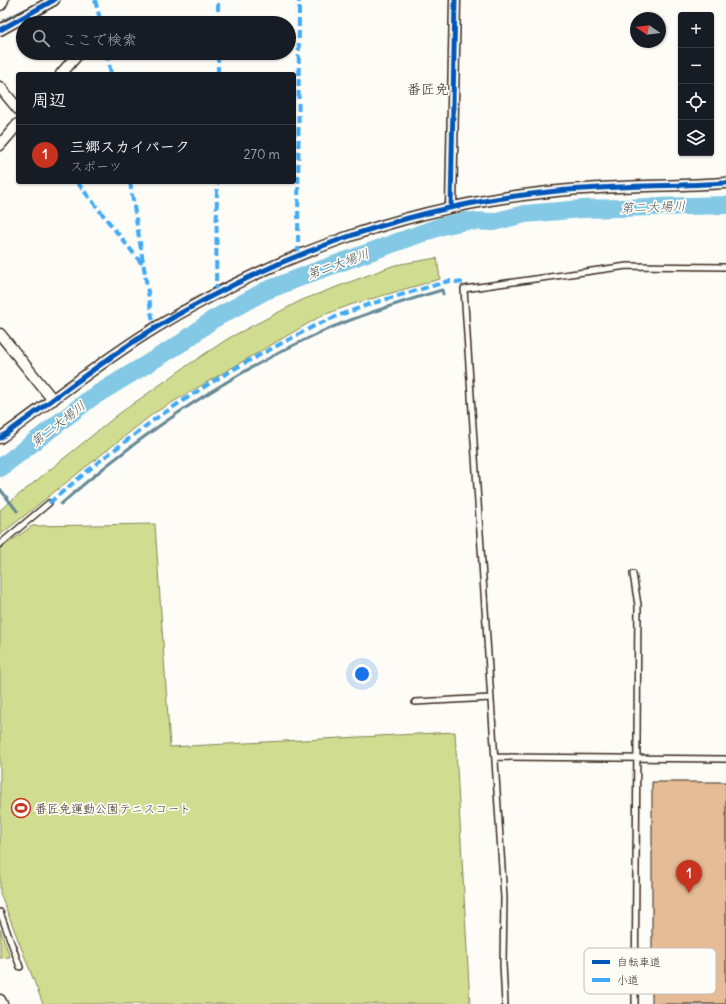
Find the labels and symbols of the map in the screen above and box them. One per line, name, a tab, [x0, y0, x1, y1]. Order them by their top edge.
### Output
north arrow	[630, 12, 666, 48]
district label: 番匠免	[407, 80, 449, 98]
water label: 第二大場川	[620, 197, 686, 217]
water label: 第二大場川	[305, 245, 371, 283]
water label: 第二大場川	[27, 397, 89, 451]
your location	[352, 664, 372, 684]
sports icon: 番匠免運動公園テニスコート	[10, 797, 32, 819]
place label: 番匠免運動公園テニスコート	[35, 801, 191, 816]
pin: 1	[676, 860, 702, 893]
legend	[584, 948, 716, 994]
text: 自転車道	[617, 955, 661, 969]
text: 小道	[617, 973, 639, 987]

